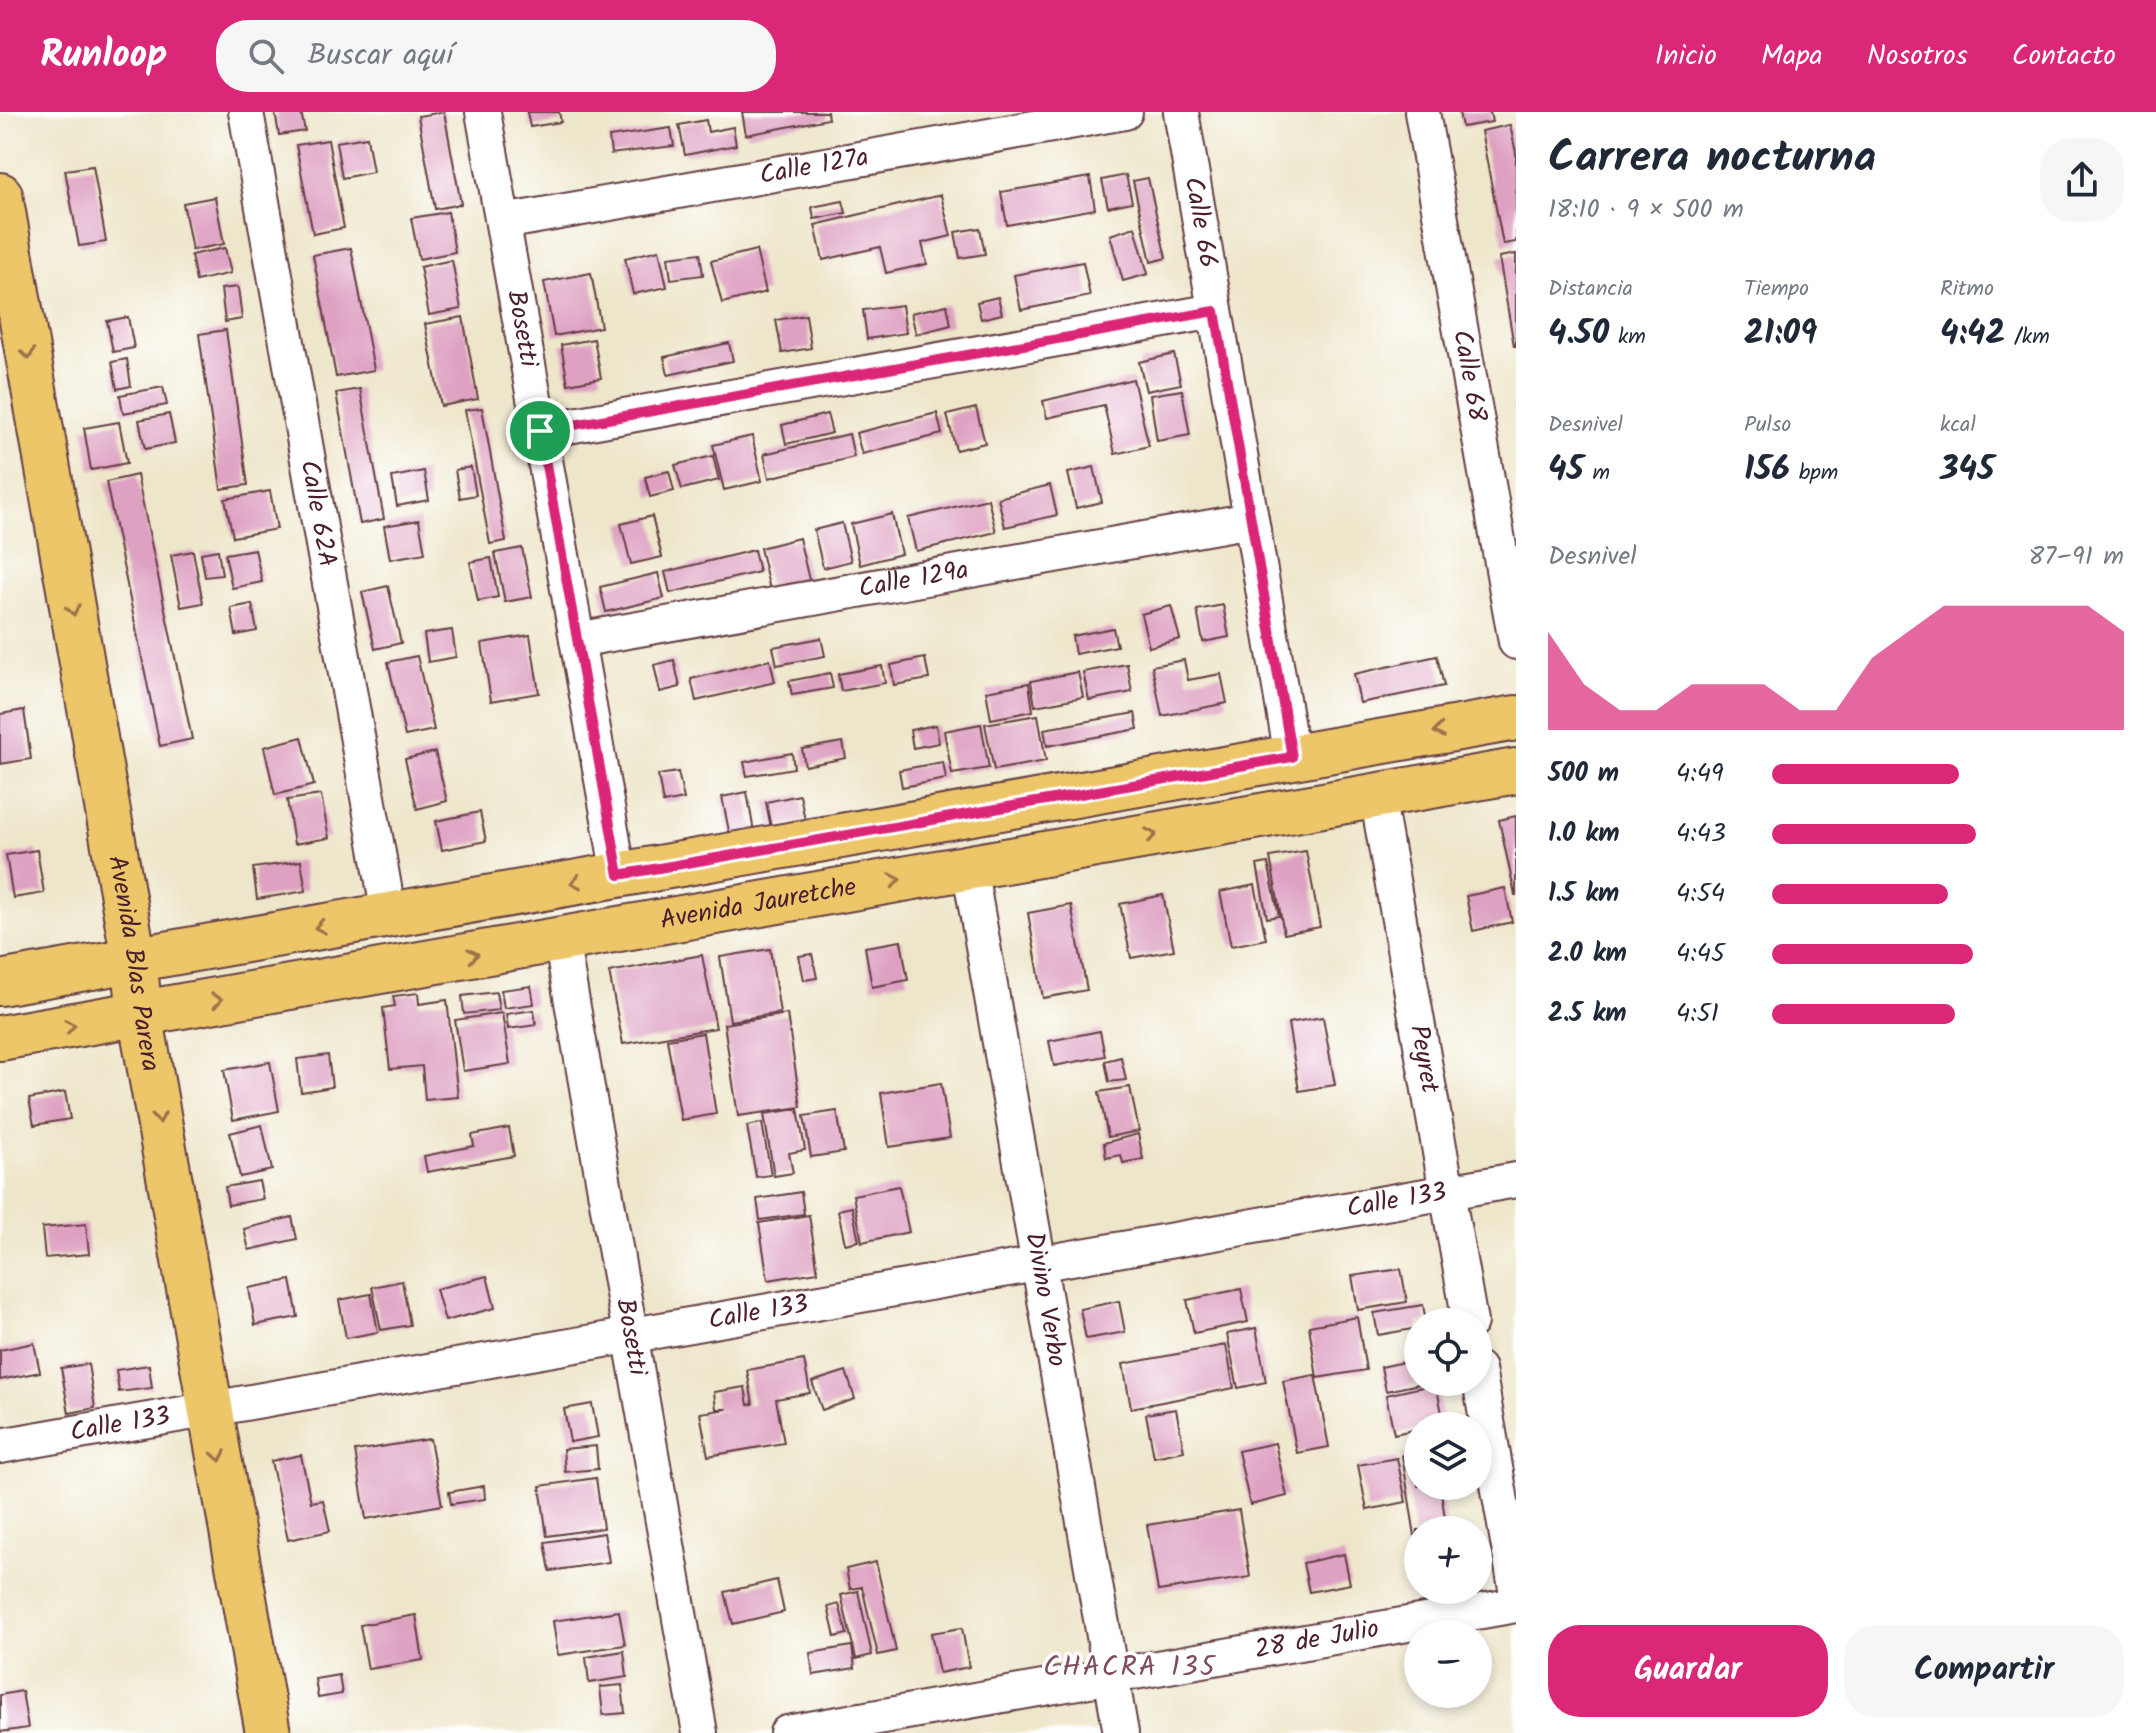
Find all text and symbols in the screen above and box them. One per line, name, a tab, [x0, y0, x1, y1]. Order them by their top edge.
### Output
search box	[216, 20, 776, 92]
text: Runloop	[40, 26, 168, 86]
text: Buscar aquí	[308, 32, 453, 80]
icon: search	[244, 34, 288, 78]
text: Inicio	[1655, 34, 1717, 79]
text: Mapa	[1761, 34, 1823, 79]
text: Nosotros	[1867, 34, 1968, 79]
text: Contacto	[2012, 34, 2116, 79]
text: Carrera nocturna	[1548, 124, 1876, 194]
street label: Calle 127a	[756, 137, 872, 197]
button: share	[2040, 138, 2124, 222]
street label: Calle 66	[1172, 174, 1228, 271]
text: 18:10 · 9 × 500 m	[1548, 189, 1744, 231]
text: Distancia	[1548, 272, 1633, 307]
text: Tiempo	[1744, 272, 1809, 307]
text: Ritmo	[1940, 272, 1994, 307]
street label: Bosetti	[494, 287, 549, 372]
text: 4.50	[1548, 307, 1609, 361]
text: 21:09	[1744, 307, 1817, 361]
text: 4:42	[1940, 307, 2005, 361]
text: km	[1609, 320, 1646, 355]
text: /km	[2005, 320, 2050, 355]
street label: Calle 68	[1440, 327, 1498, 426]
one-way arrow	[19, 348, 36, 361]
pin	[506, 397, 574, 465]
text: Desnivel	[1548, 408, 1623, 443]
text: Pulso	[1744, 408, 1791, 443]
text: kcal	[1940, 408, 1976, 443]
icon: arrive	[518, 409, 562, 453]
text: 45	[1548, 443, 1584, 497]
text: 156	[1744, 443, 1790, 497]
text: 345	[1940, 443, 1994, 497]
text: m	[1584, 456, 1610, 491]
text: bpm	[1790, 456, 1838, 491]
street label: Calle 62A	[287, 457, 348, 571]
text: Desnivel	[1548, 536, 1637, 578]
text: 87–91 m	[2029, 536, 2124, 578]
street label: Calle 129a	[855, 550, 972, 610]
one-way arrow	[63, 604, 80, 617]
one-way arrow	[1432, 722, 1446, 739]
text: 500 m	[1548, 753, 1619, 795]
text: 4:49	[1676, 753, 1724, 795]
text: 1.0 km	[1548, 813, 1619, 855]
text: 4:43	[1676, 813, 1726, 855]
one-way arrow	[1144, 827, 1158, 844]
street label: Avenida Blas Parera	[95, 852, 171, 1075]
street label: Avenida Jauretche	[657, 866, 860, 942]
one-way arrow	[888, 872, 901, 889]
one-way arrow	[569, 873, 583, 890]
text: 1.5 km	[1548, 873, 1619, 915]
text: 4:54	[1676, 873, 1725, 915]
one-way arrow	[313, 918, 327, 935]
text: 2.0 km	[1548, 933, 1627, 975]
text: 4:45	[1676, 933, 1725, 975]
one-way arrow	[466, 947, 480, 964]
one-way arrow	[210, 992, 224, 1009]
text: 2.5 km	[1548, 993, 1627, 1035]
text: 4:51	[1676, 993, 1719, 1035]
one-way arrow	[63, 1018, 77, 1035]
street label: Peyret	[1397, 1022, 1450, 1097]
one-way arrow	[149, 1111, 166, 1124]
street label: Calle 133	[1344, 1172, 1450, 1230]
street label: Divino Verbo	[1013, 1229, 1077, 1370]
street label: Calle 133	[705, 1284, 812, 1342]
street label: Bosetti	[603, 1295, 658, 1380]
map controls	[1404, 1308, 1492, 1708]
button: locate	[1404, 1308, 1492, 1396]
street label: Calle 133	[67, 1396, 173, 1454]
button: layers	[1404, 1412, 1492, 1500]
one-way arrow	[210, 1449, 227, 1463]
button: +	[1404, 1516, 1492, 1604]
street label: 28 de Julio	[1252, 1608, 1382, 1671]
button: −	[1404, 1620, 1492, 1708]
button: Guardar	[1548, 1625, 1828, 1717]
button: Compartir	[1844, 1625, 2124, 1717]
district label: CHACRA 135	[1043, 1645, 1217, 1690]

